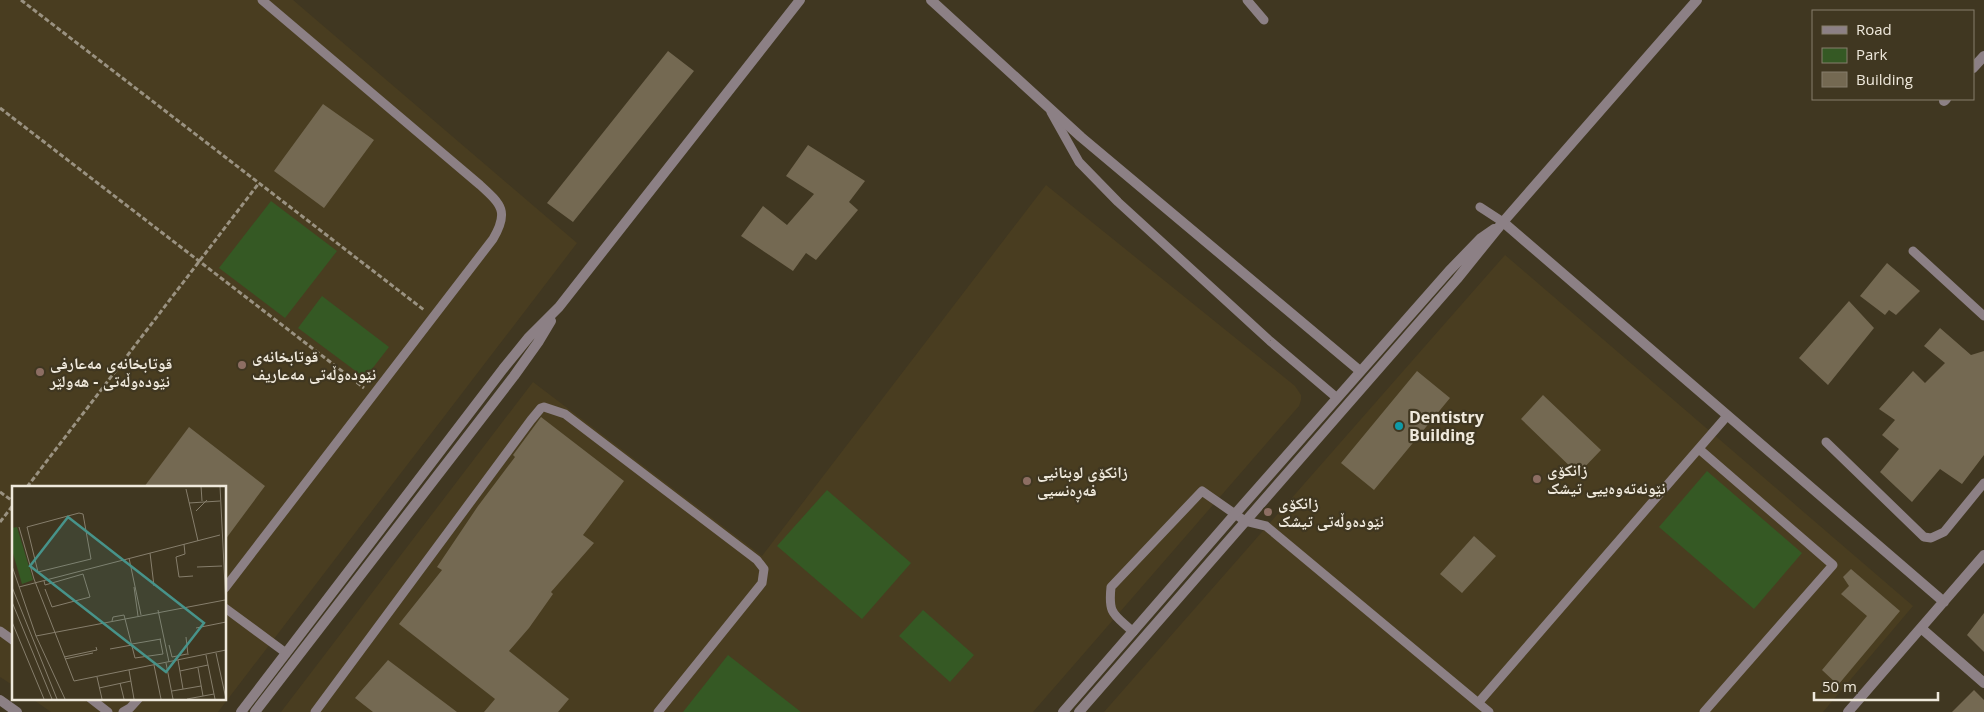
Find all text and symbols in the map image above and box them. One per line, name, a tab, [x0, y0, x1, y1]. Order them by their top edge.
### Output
legend	[1812, 10, 1974, 100]
text: Road	[1856, 19, 1892, 39]
text: Park	[1856, 44, 1887, 64]
text: Building	[1856, 69, 1913, 89]
place label: قوتابخانەی نێودەوڵەتی مەعاریف	[252, 345, 376, 385]
place label: قوتابخانەی مەعارفی نێودەوڵەتی - هەولێر	[49, 352, 172, 392]
marker: قوتابخانەی نێودەوڵەتی مەعاریف	[236, 359, 248, 371]
marker: قوتابخانەی مەعارفی نێودەوڵەتی - هەولێر	[34, 366, 46, 378]
place label: Dentistry Building	[1409, 406, 1485, 446]
marker: Dentistry Building	[1393, 420, 1405, 432]
place label: زانکۆی نێونەتەوەییی تیشک	[1547, 459, 1666, 499]
place label: زانکۆی لوبنانیی فەڕەنسیی	[1037, 461, 1128, 503]
marker: زانکۆی نێونەتەوەییی تیشک	[1531, 473, 1543, 485]
marker: زانکۆی لوبنانیی فەڕەنسیی	[1021, 475, 1033, 487]
inset map	[12, 486, 226, 700]
place label: زانکۆی نێودەوڵەتی تیشک	[1278, 492, 1384, 532]
marker: زانکۆی نێودەوڵەتی تیشک	[1262, 506, 1274, 518]
scale bar	[1814, 670, 1938, 702]
text: 50 m	[1822, 676, 1857, 696]

